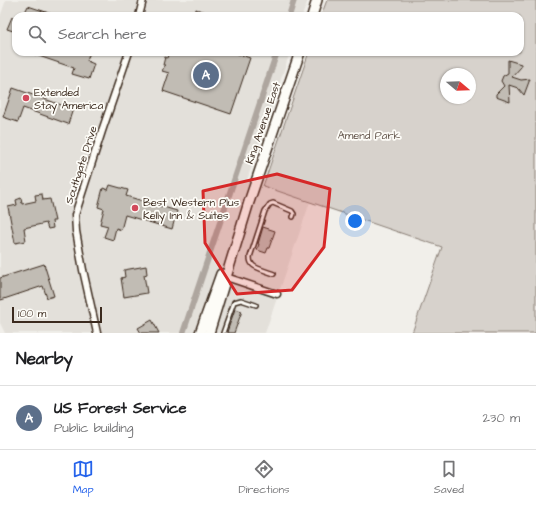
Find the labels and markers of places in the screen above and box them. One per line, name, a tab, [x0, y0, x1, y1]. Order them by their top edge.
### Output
pin: A	[193, 60, 219, 90]
place label: Extended Stay America	[34, 85, 104, 114]
marker: Extended Stay America	[21, 93, 31, 103]
place label: Best Western Plus Kelly Inn & Suites	[143, 195, 240, 224]
marker: Best Western Plus Kelly Inn & Suites	[130, 203, 140, 213]

